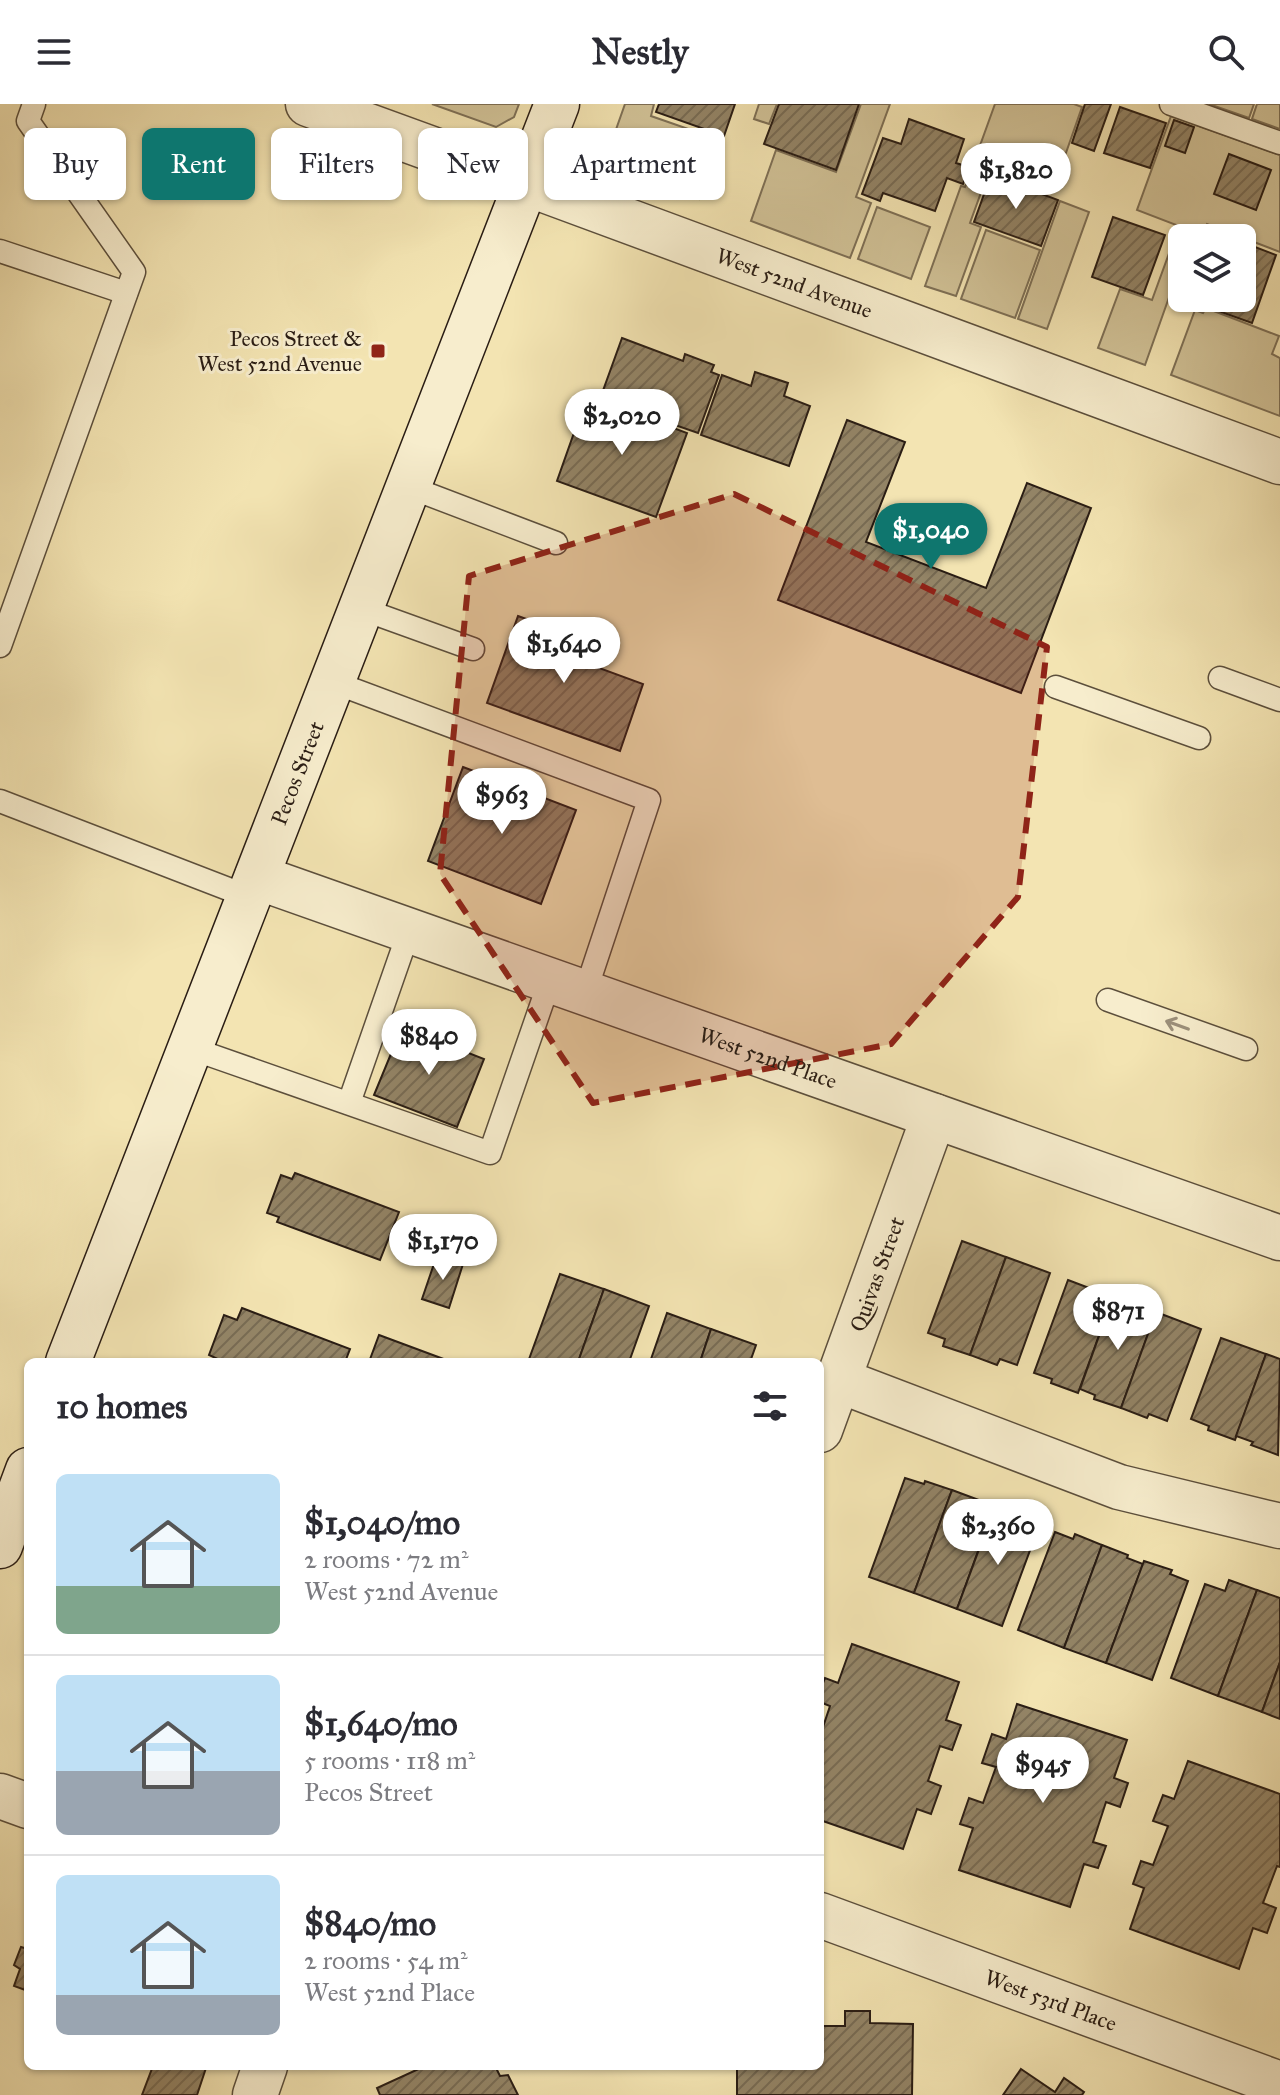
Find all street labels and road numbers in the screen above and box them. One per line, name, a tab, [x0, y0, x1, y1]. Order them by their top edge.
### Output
street label: West 52nd Avenue	[712, 241, 876, 324]
street label: Pecos Street	[265, 717, 329, 829]
street label: West 52nd Place	[695, 1021, 841, 1094]
street label: Quivas Street	[843, 1213, 910, 1335]
street label: West 53rd Place	[981, 1963, 1121, 2036]

